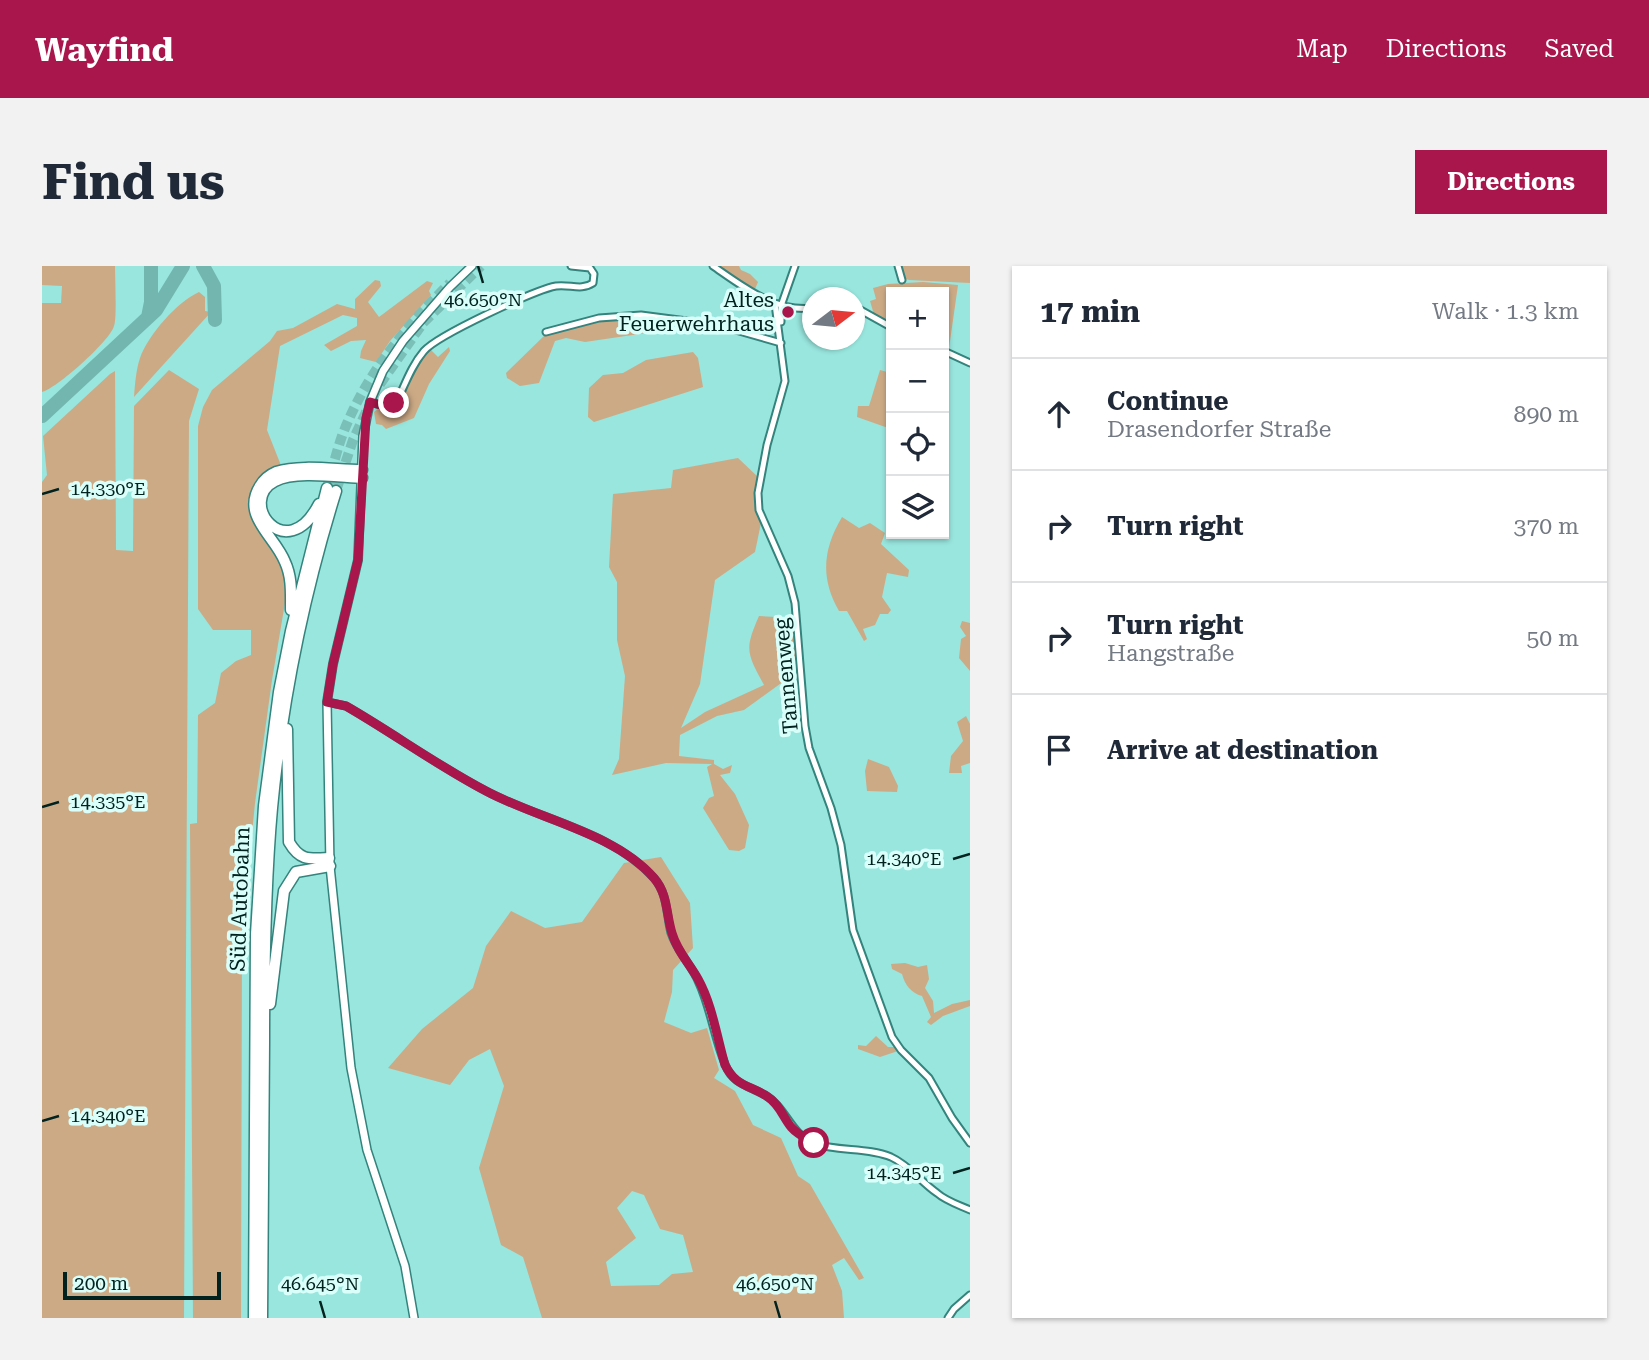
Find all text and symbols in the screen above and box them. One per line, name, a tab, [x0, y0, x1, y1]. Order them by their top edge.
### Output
text: Wayfind	[35, 30, 174, 69]
text: Map	[1296, 35, 1348, 63]
text: Directions	[1386, 35, 1506, 63]
text: Saved	[1544, 35, 1614, 63]
button: Directions	[1415, 150, 1607, 214]
text: Find us	[42, 154, 225, 211]
north arrow	[802, 287, 865, 350]
map controls	[886, 287, 949, 539]
button: +	[886, 287, 949, 350]
place label: Altes Feuerwehrhaus	[619, 288, 774, 336]
text: 46.650°N	[444, 289, 522, 310]
text: 17 min	[1040, 294, 1140, 329]
text: Walk · 1.3 km	[1432, 298, 1579, 325]
marker: Altes Feuerwehrhaus	[780, 304, 796, 320]
button: −	[886, 350, 949, 413]
text: Continue	[1107, 386, 1229, 416]
route end	[378, 387, 409, 418]
icon: ahead	[1040, 395, 1078, 433]
text: 890 m	[1514, 401, 1579, 428]
button: locate	[886, 413, 949, 476]
text: Drasendorfer Straße	[1107, 416, 1331, 443]
button: layers	[886, 476, 949, 539]
text: 14.330°E	[70, 478, 146, 499]
icon: right	[1040, 507, 1078, 545]
text: Turn right	[1107, 511, 1243, 541]
text: 370 m	[1514, 513, 1579, 540]
text: Turn right	[1107, 610, 1243, 640]
street label: Tannenweg	[769, 617, 803, 735]
icon: right	[1040, 619, 1078, 657]
text: 50 m	[1526, 625, 1579, 652]
text: Hangstraße	[1107, 640, 1234, 667]
icon: arrive	[1040, 731, 1078, 769]
text: Arrive at destination	[1107, 735, 1378, 765]
text: 14.335°E	[70, 791, 146, 812]
street label: Süd Autobahn	[225, 826, 255, 972]
text: 14.340°E	[866, 848, 942, 869]
text: 14.340°E	[70, 1105, 146, 1126]
route start	[798, 1127, 829, 1158]
text: 14.345°E	[866, 1162, 942, 1183]
scale bar	[63, 1269, 220, 1301]
text: 200 m	[74, 1272, 128, 1295]
text: 46.645°N	[281, 1273, 359, 1294]
text: 46.650°N	[736, 1273, 814, 1294]

